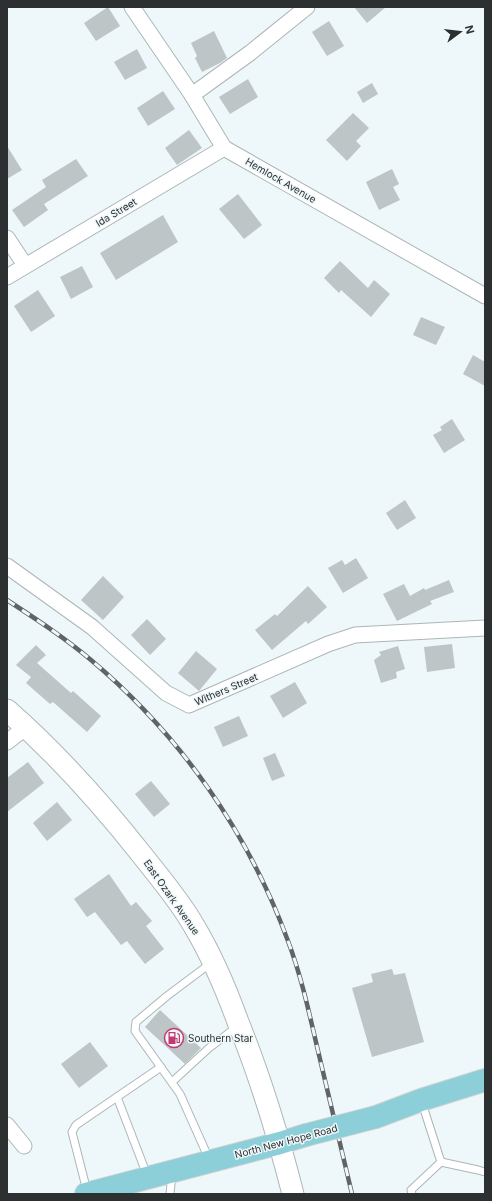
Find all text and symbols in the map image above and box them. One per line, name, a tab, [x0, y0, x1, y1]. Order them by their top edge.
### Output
north arrow	[440, 12, 480, 52]
text: N	[462, 24, 478, 35]
street label: Hemlock Avenue	[244, 155, 319, 205]
street label: Ida Street	[93, 195, 139, 229]
street label: Withers Street	[193, 670, 260, 708]
street label: East Ozark Avenue	[142, 857, 203, 937]
fuel station icon: Southern Star	[163, 1027, 185, 1049]
place label: Southern Star	[188, 1032, 253, 1044]
street label: North New Hope Road	[233, 1121, 339, 1161]

